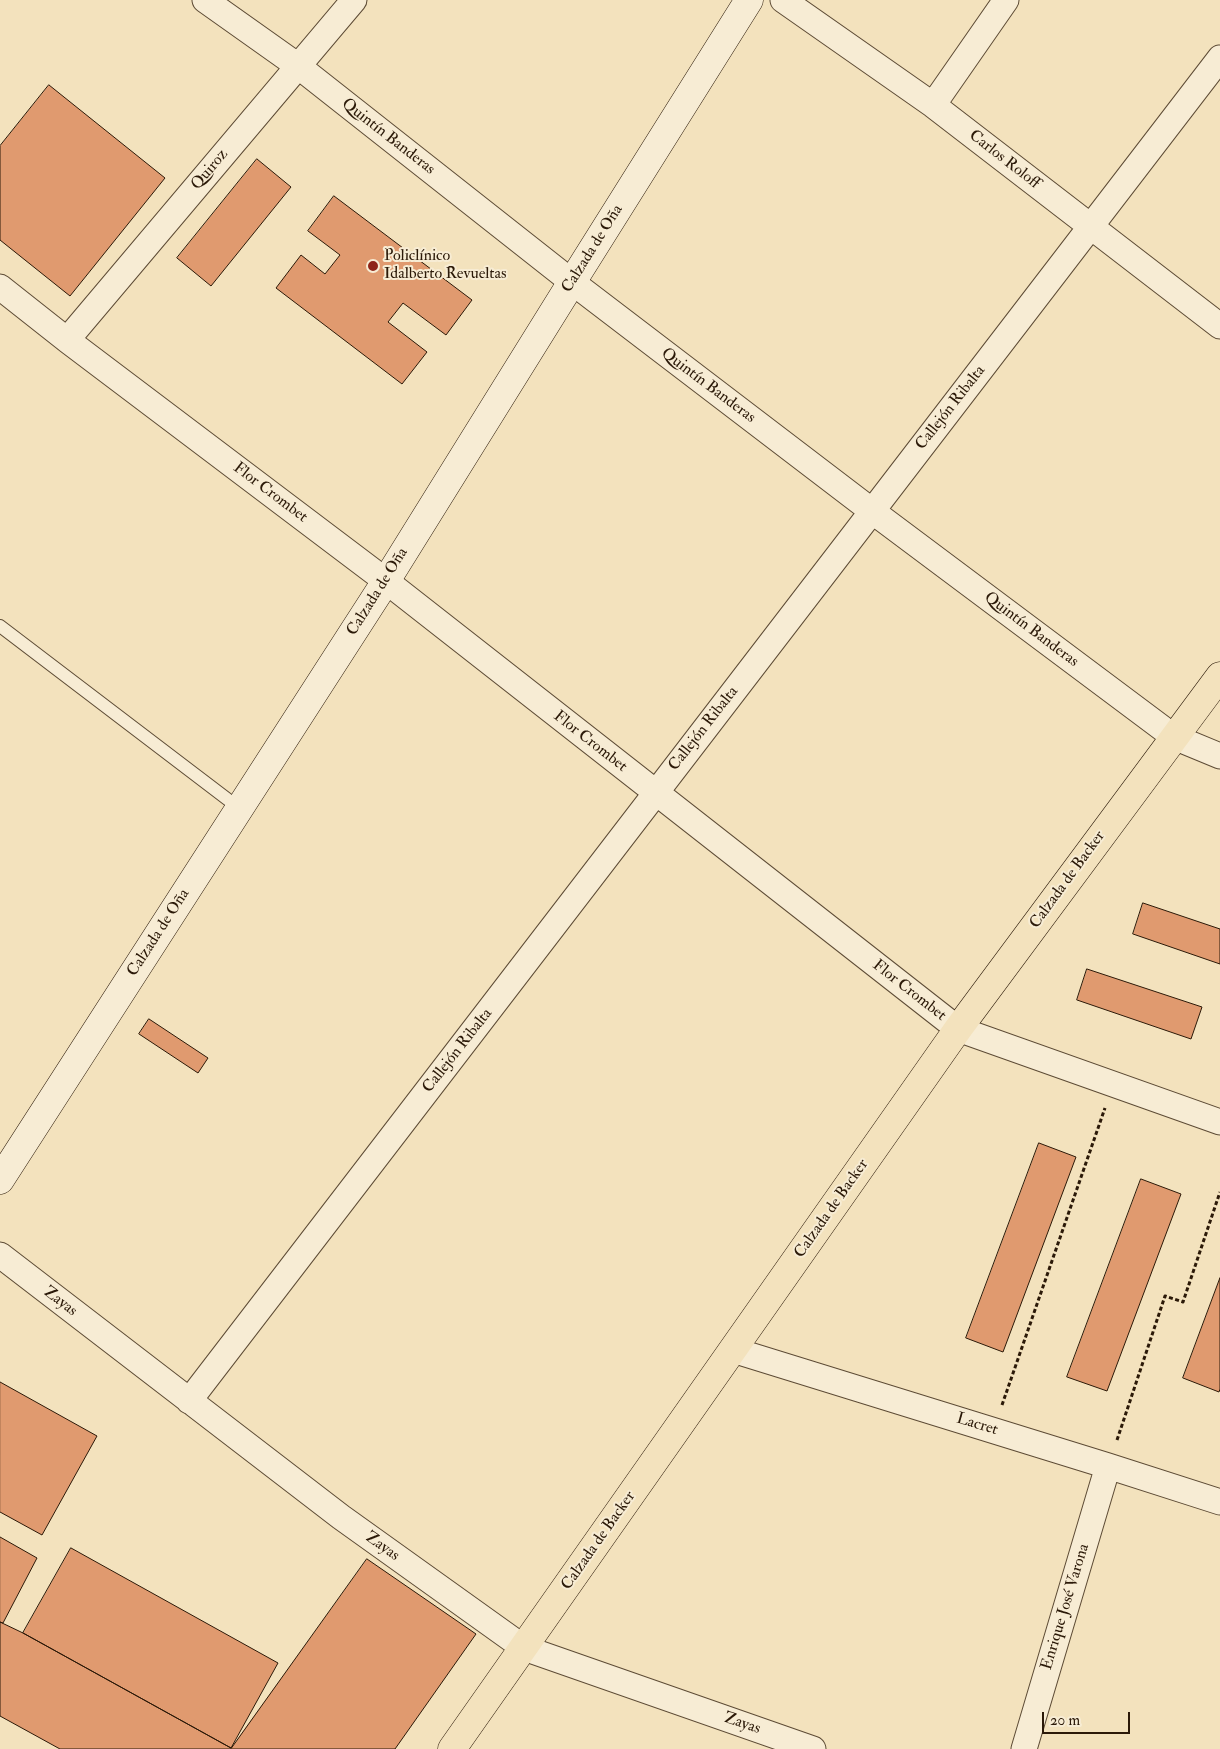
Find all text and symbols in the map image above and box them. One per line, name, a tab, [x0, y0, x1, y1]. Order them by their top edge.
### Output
street label: Quintín Banderas	[338, 95, 438, 179]
street label: Carlos Roloff	[965, 126, 1043, 194]
street label: Quiroz	[187, 146, 233, 194]
street label: Calzada de Oña	[558, 201, 628, 297]
place label: Policlínico Idalberto Revueltas	[384, 247, 507, 285]
marker: Policlínico Idalberto Revueltas	[366, 259, 380, 273]
street label: Quintín Banderas	[657, 344, 759, 428]
street label: Callejón Ribalta	[912, 362, 990, 454]
street label: Flor Crombet	[229, 459, 311, 527]
street label: Calzada de Oña	[343, 544, 413, 640]
street label: Quintín Banderas	[980, 588, 1082, 672]
street label: Callejón Ribalta	[665, 683, 743, 775]
street label: Flor Crombet	[549, 707, 631, 777]
street label: Calzada de Backer	[1026, 827, 1110, 933]
street label: Calzada de Oña	[124, 886, 194, 980]
street label: Flor Crombet	[868, 956, 950, 1026]
street label: Callejón Ribalta	[419, 1005, 497, 1097]
street label: Calzada de Backer	[791, 1156, 873, 1262]
street label: Zayas	[39, 1283, 81, 1321]
street label: Lacret	[954, 1410, 1000, 1440]
street label: Calzada de Backer	[558, 1488, 640, 1594]
street label: Zayas	[361, 1528, 403, 1566]
street label: Enrique José Varona	[1038, 1542, 1094, 1672]
scale bar	[1045, 1702, 1132, 1734]
street label: Zayas	[721, 1709, 763, 1739]
text: 20 m	[1050, 1711, 1080, 1730]

